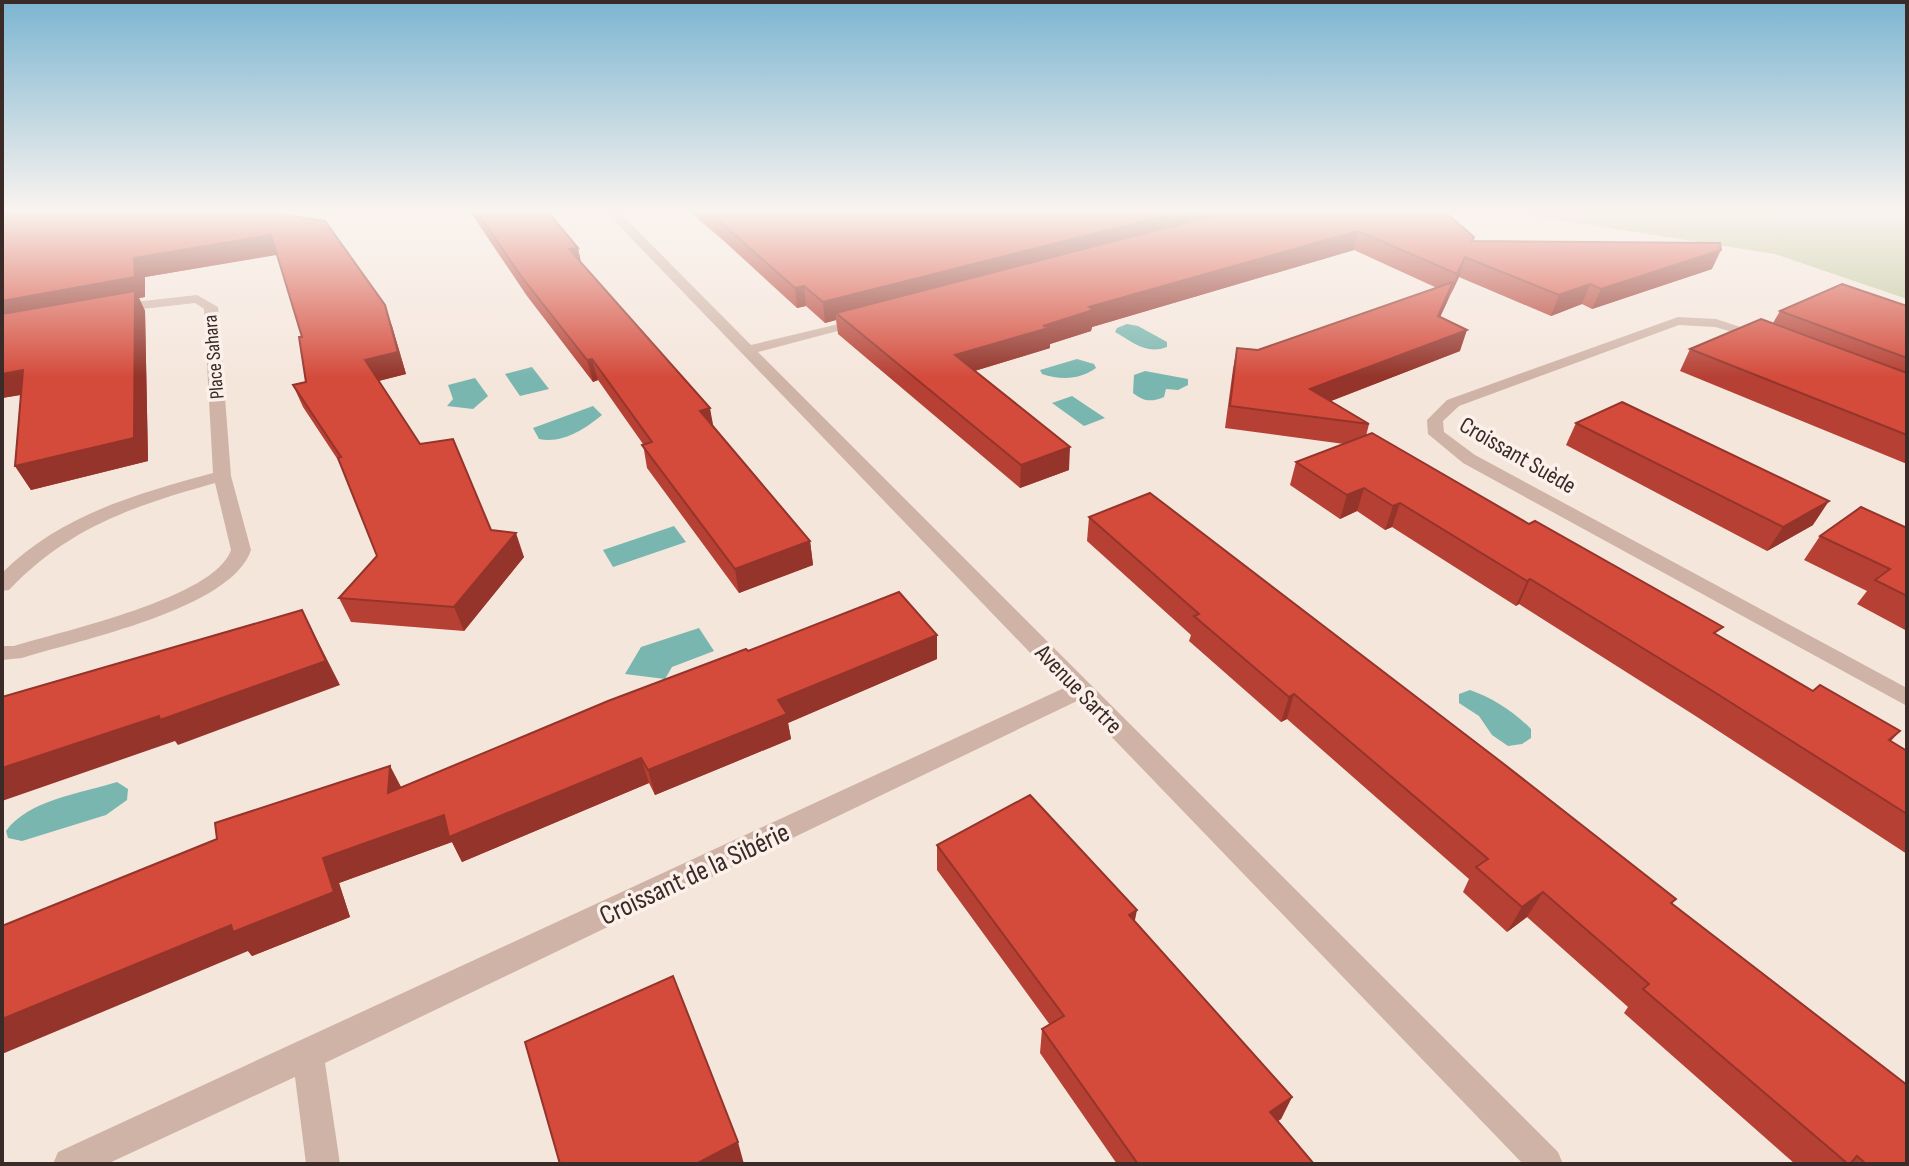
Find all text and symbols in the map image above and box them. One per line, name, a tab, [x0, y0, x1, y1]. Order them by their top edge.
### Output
street label: Place Sahara	[198, 314, 230, 400]
street label: Croissant Suède	[1454, 410, 1581, 500]
street label: Avenue Sartre	[1028, 638, 1128, 740]
street label: Croissant de la Sibérie	[594, 816, 795, 933]

